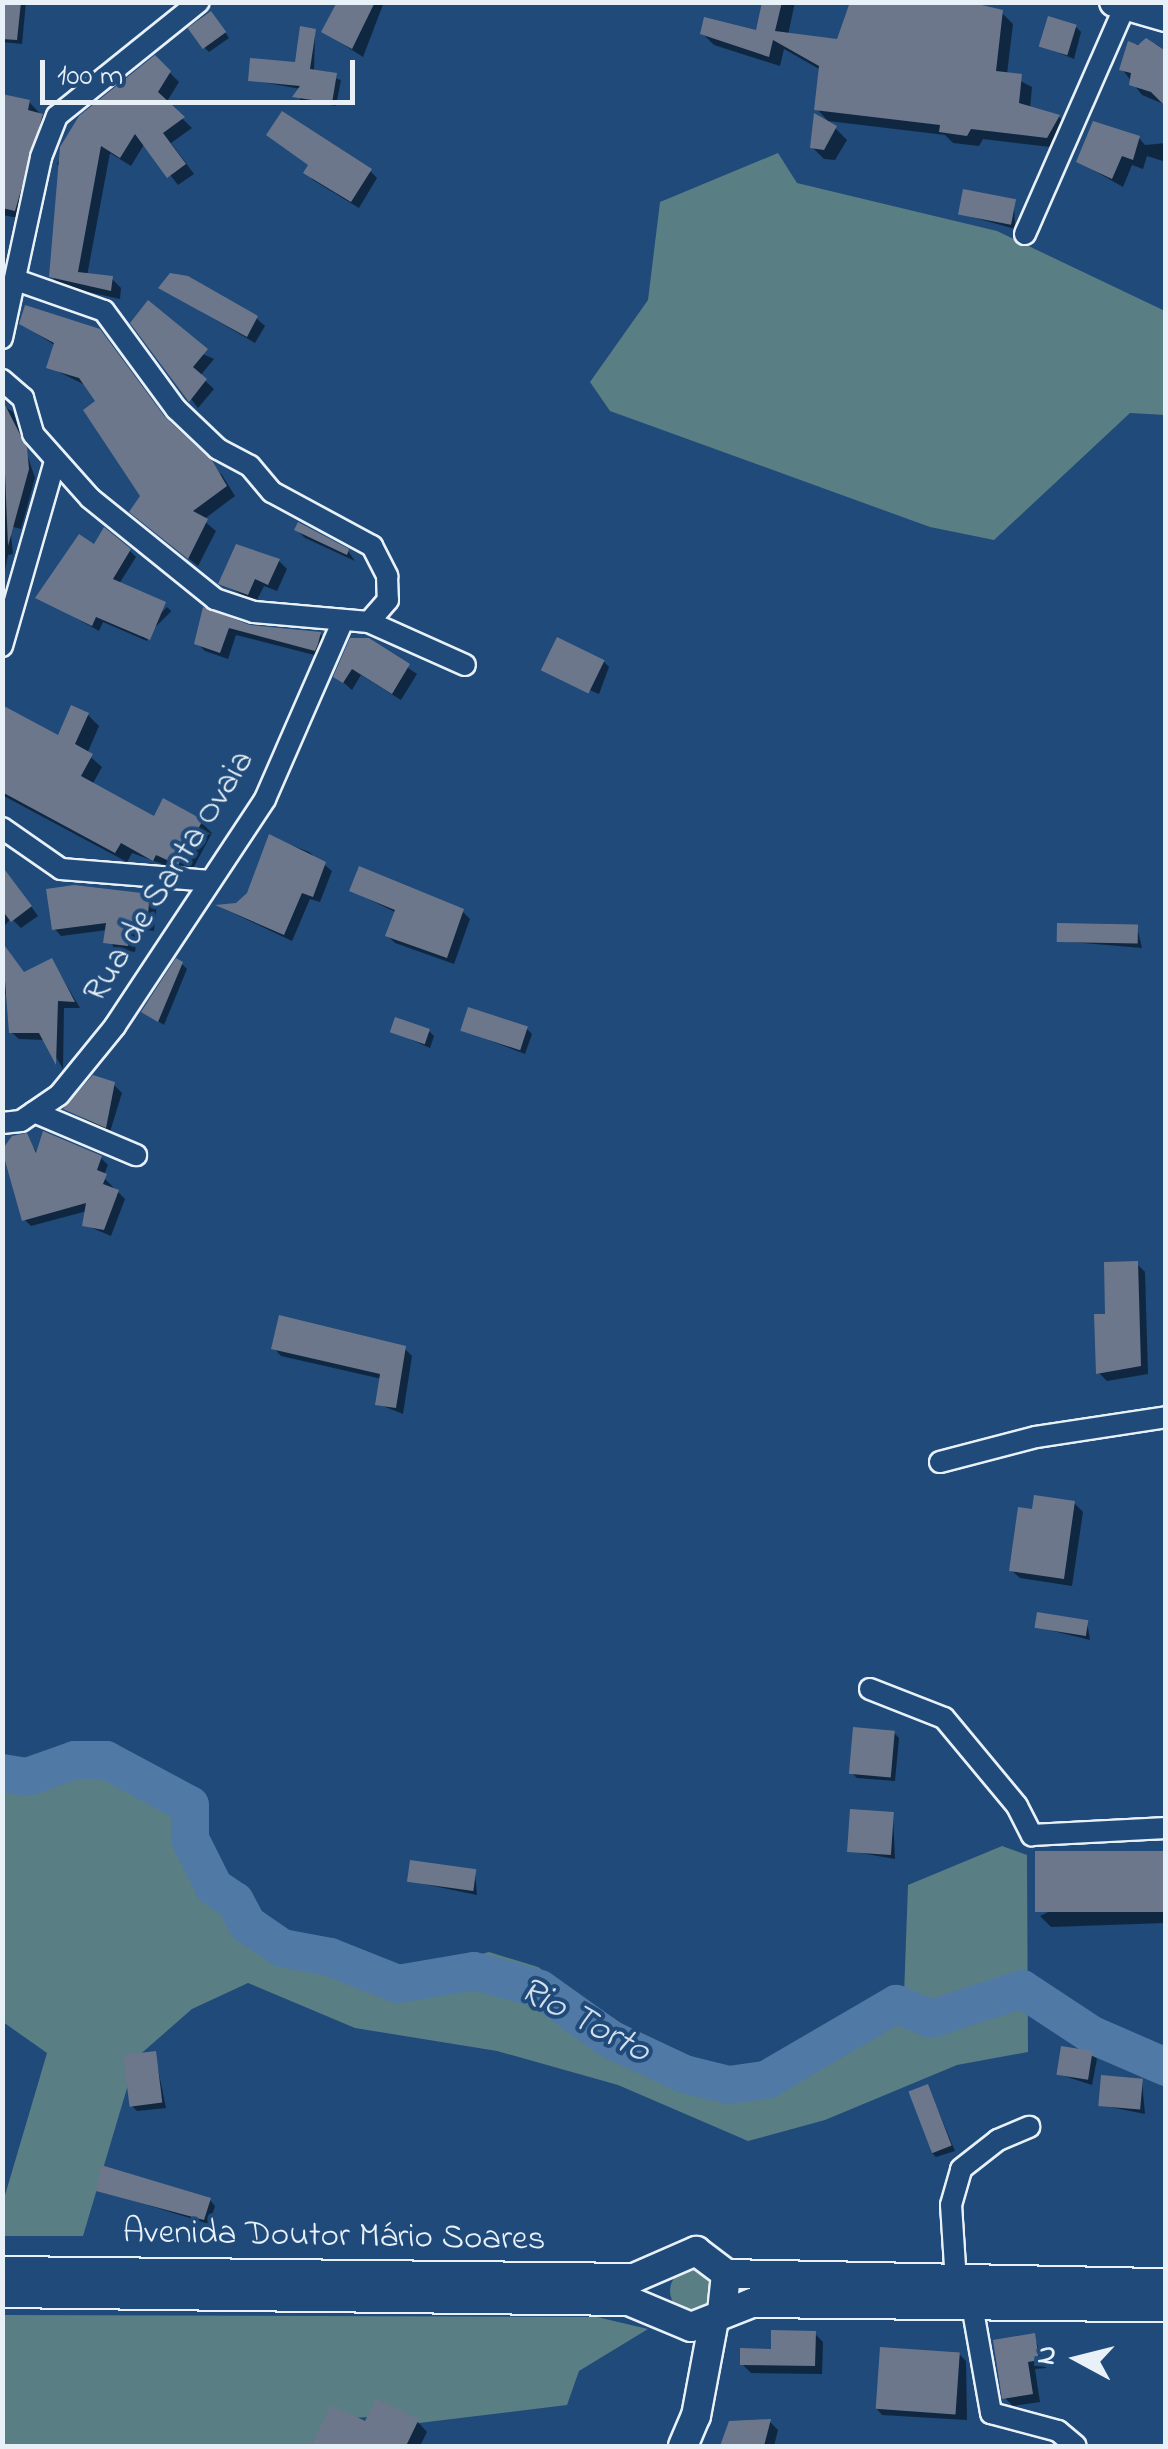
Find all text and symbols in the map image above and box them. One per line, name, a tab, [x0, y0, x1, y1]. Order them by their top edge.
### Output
scale bar	[45, 40, 360, 102]
text: 100 m	[57, 55, 123, 99]
street label: Rua de Santa Ovaia	[75, 743, 265, 1011]
water label: Rio Torto	[511, 1969, 657, 2075]
street label: Avenida Doutor Mário Soares	[122, 2212, 546, 2262]
north arrow	[1028, 2309, 1128, 2409]
text: N	[1026, 2343, 1069, 2367]

